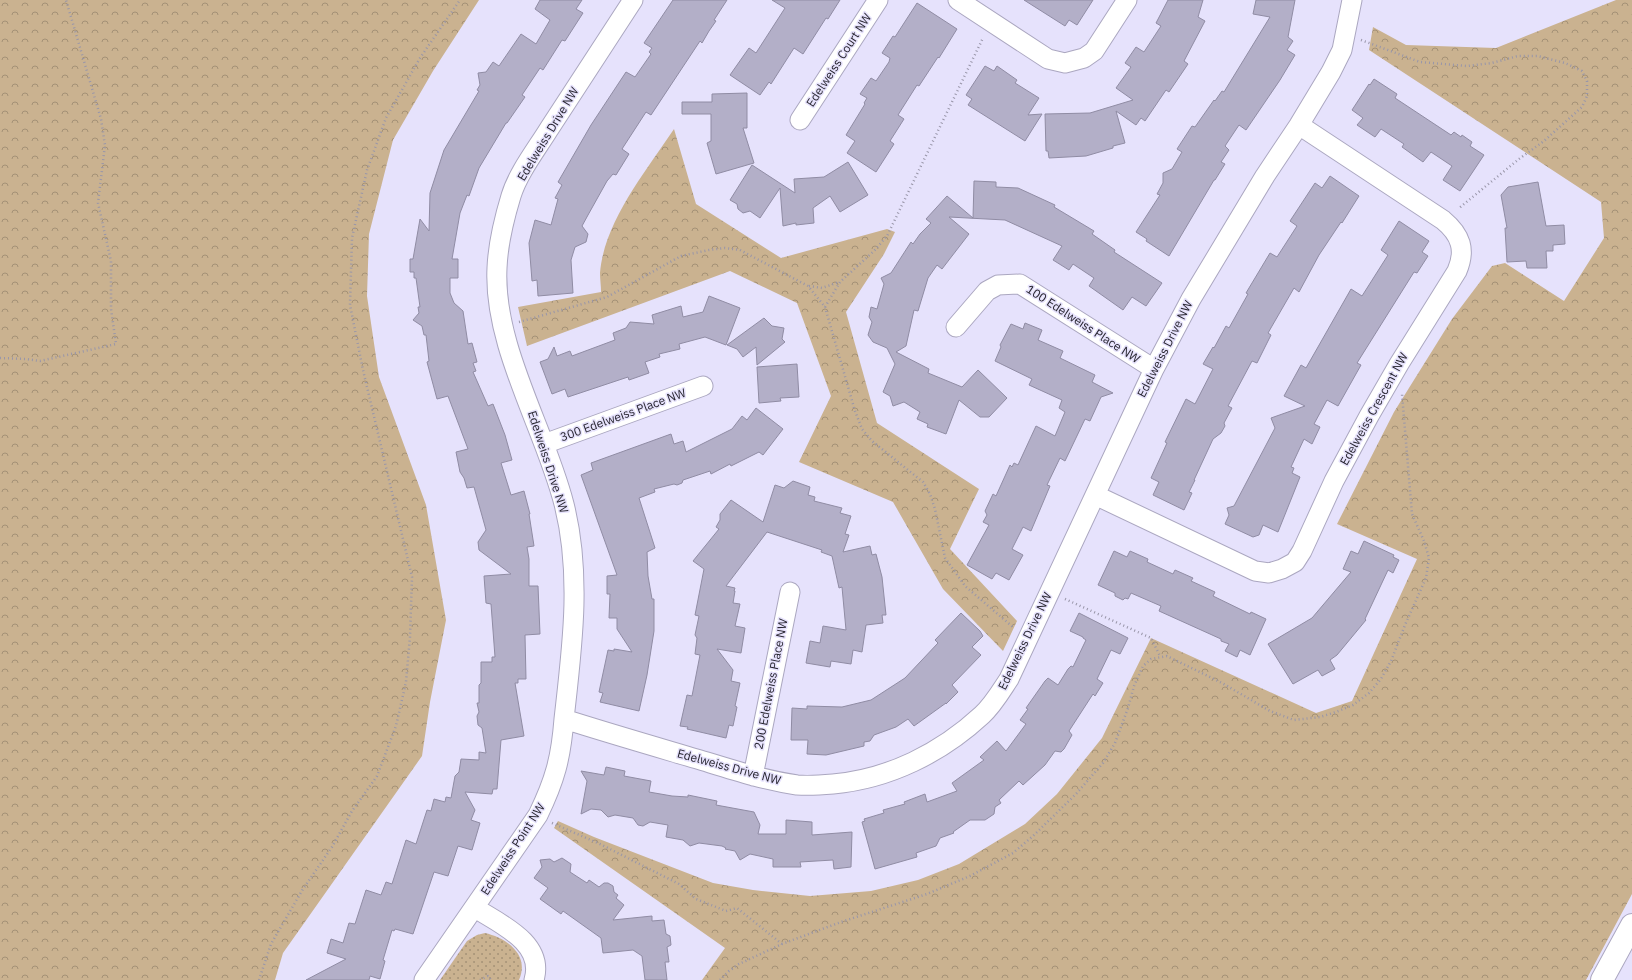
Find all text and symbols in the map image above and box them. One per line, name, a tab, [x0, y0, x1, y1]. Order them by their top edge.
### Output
street label: Edelweiss Court NW	[803, 10, 875, 109]
street label: Edelweiss Drive NW	[514, 84, 582, 183]
street label: 100 Edelweiss Place NW	[1024, 281, 1143, 366]
street label: Edelweiss Drive NW	[1134, 298, 1196, 400]
street label: Edelweiss Crescent NW	[1336, 349, 1411, 468]
street label: 300 Edelweiss Place NW	[558, 385, 688, 444]
street label: Edelweiss Drive NW	[525, 409, 572, 515]
street label: Edelweiss Drive NW	[994, 589, 1055, 692]
street label: 200 Edelweiss Place NW	[750, 617, 791, 750]
street label: Edelweiss Drive NW	[676, 745, 783, 788]
street label: Edelweiss Point NW	[477, 800, 548, 898]

